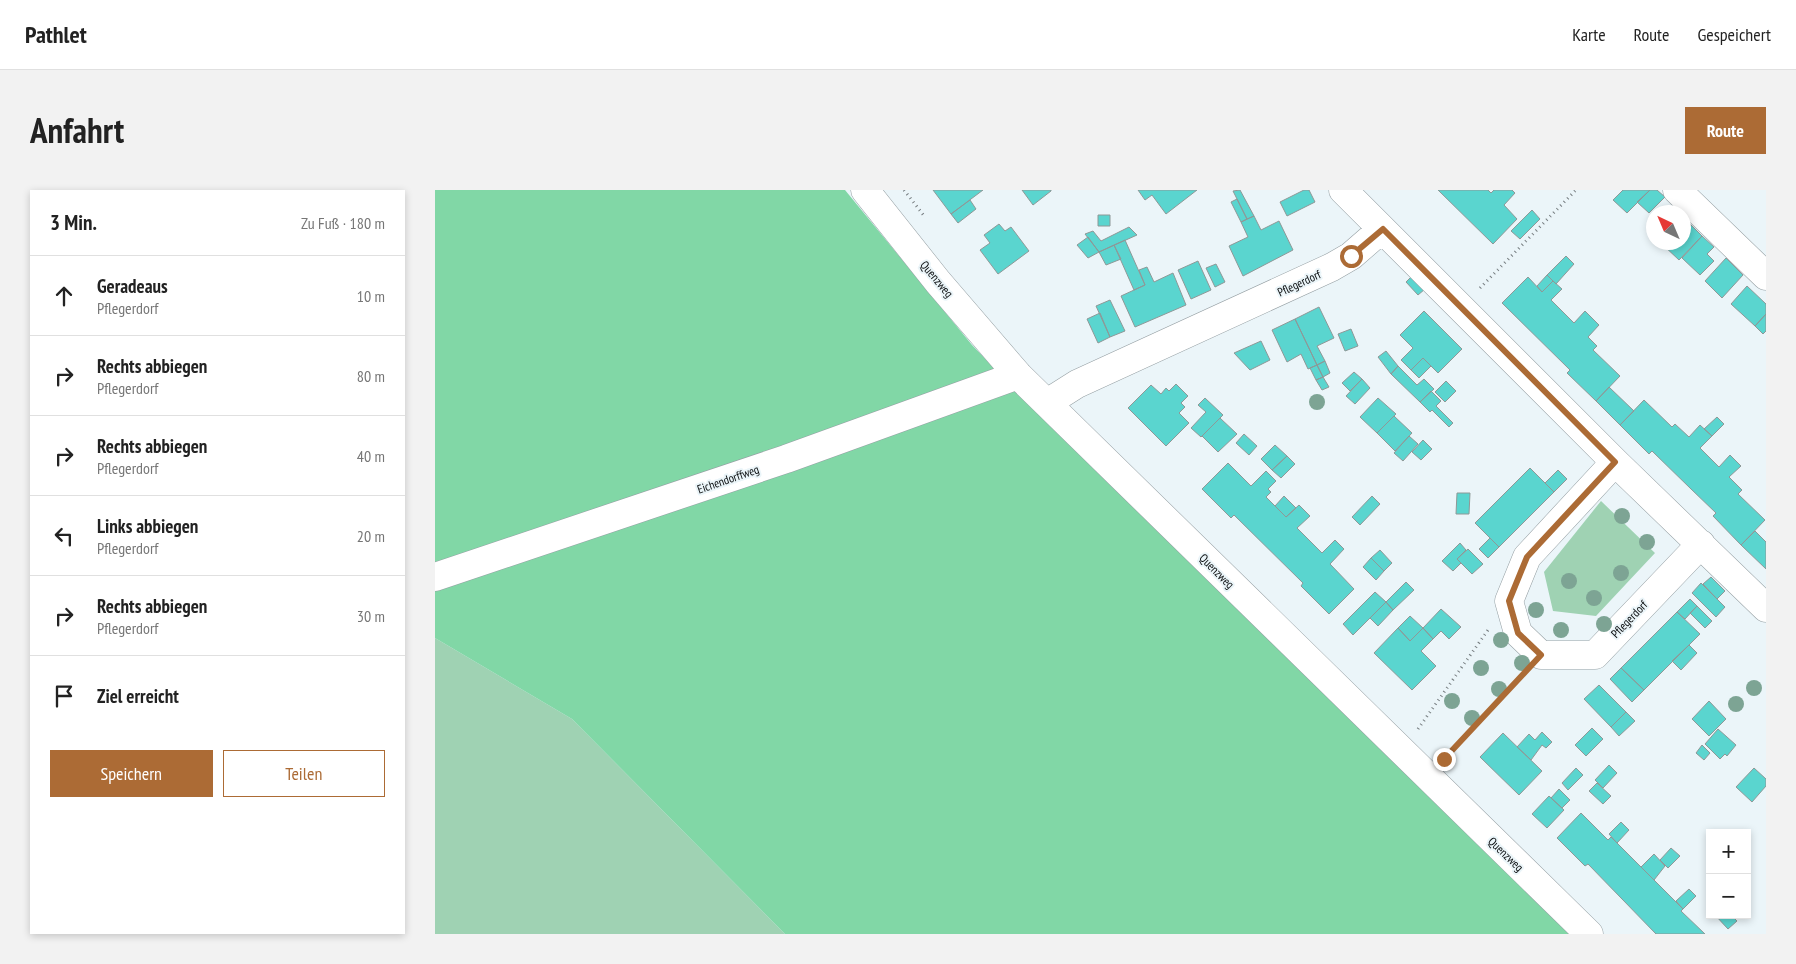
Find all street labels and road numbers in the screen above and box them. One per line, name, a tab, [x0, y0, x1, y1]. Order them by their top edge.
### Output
street label: Quenzweg	[917, 258, 957, 300]
street label: Pflegerdorf	[1275, 266, 1324, 300]
street label: Eichendorffweg	[695, 461, 761, 497]
street label: Quenzweg	[1196, 550, 1238, 592]
street label: Pflegerdorf	[1608, 597, 1651, 641]
street label: Quenzweg	[1485, 834, 1527, 874]

